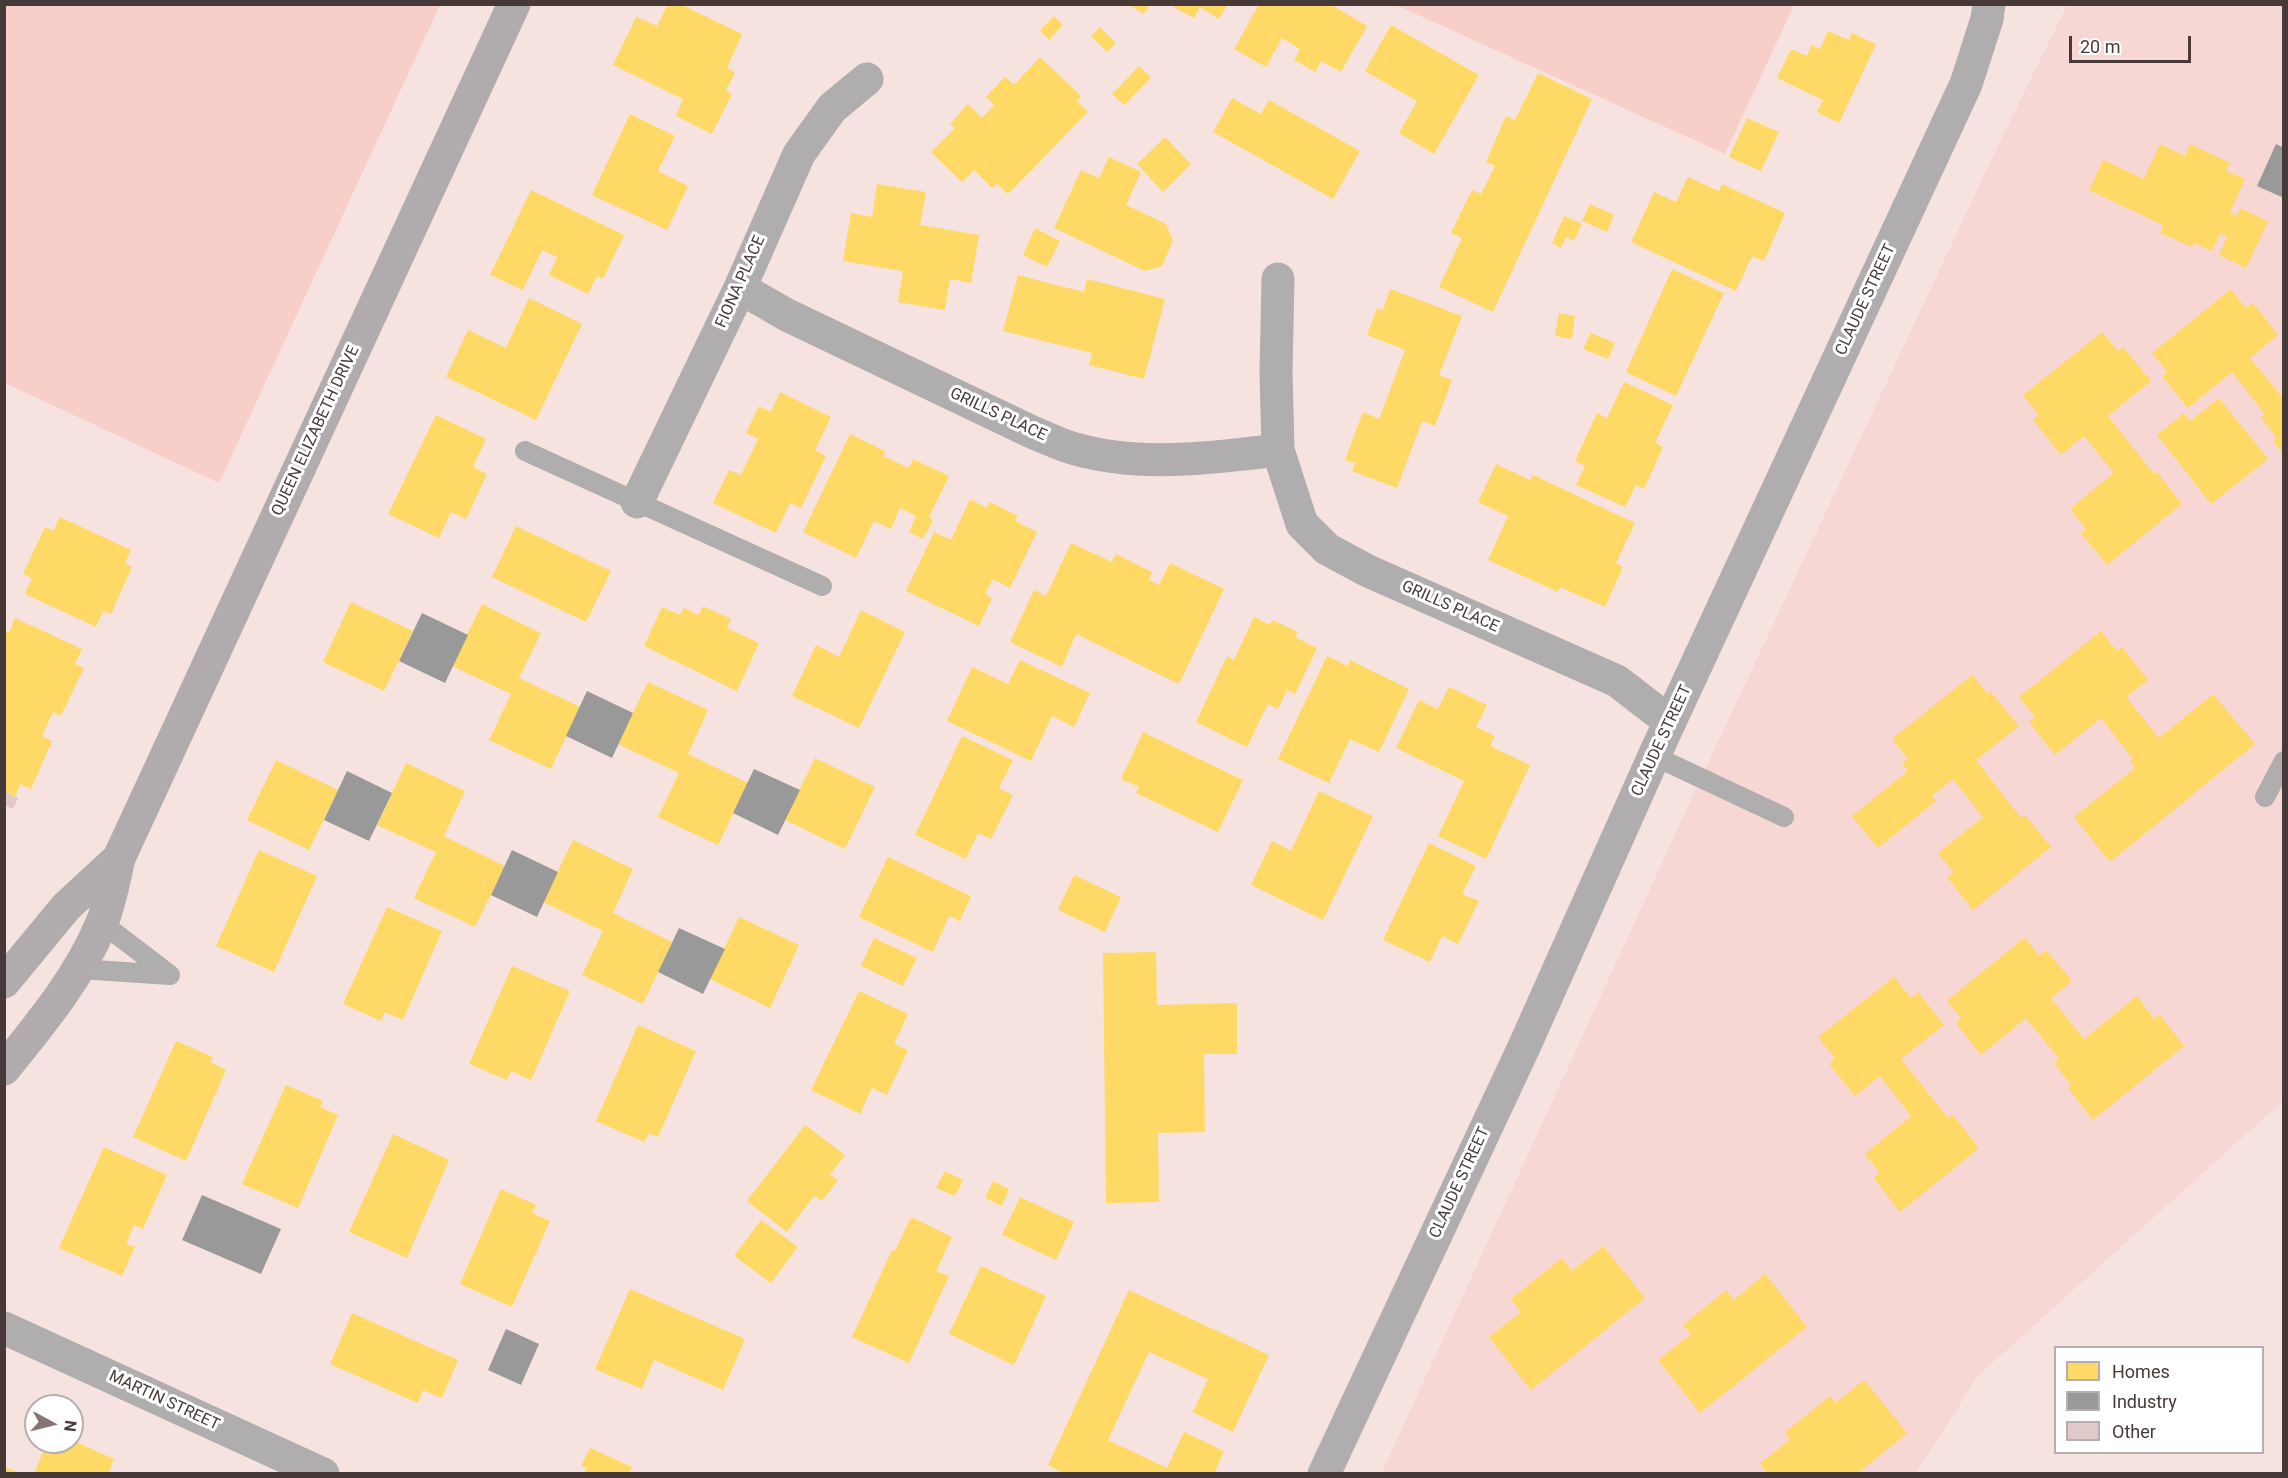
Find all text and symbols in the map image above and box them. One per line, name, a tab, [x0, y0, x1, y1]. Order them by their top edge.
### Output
scale bar	[2072, 24, 2194, 62]
text: 20 m	[2080, 36, 2120, 57]
street label: FIONA PLACE	[712, 233, 770, 331]
street label: CLAUDE STREET	[1832, 241, 1900, 359]
street label: QUEEN ELIZABETH DRIVE	[268, 343, 364, 519]
street label: GRILLS PLACE	[947, 384, 1049, 446]
street label: GRILLS PLACE	[1398, 577, 1502, 637]
street label: CLAUDE STREET	[1628, 682, 1696, 800]
street label: CLAUDE STREET	[1426, 1124, 1494, 1242]
legend	[2054, 1346, 2264, 1454]
text: Homes	[2112, 1361, 2170, 1382]
street label: MARTIN STREET	[106, 1367, 222, 1435]
text: Industry	[2112, 1391, 2177, 1412]
north arrow	[24, 1394, 84, 1454]
text: N	[60, 1419, 80, 1433]
text: Other	[2112, 1421, 2156, 1442]

